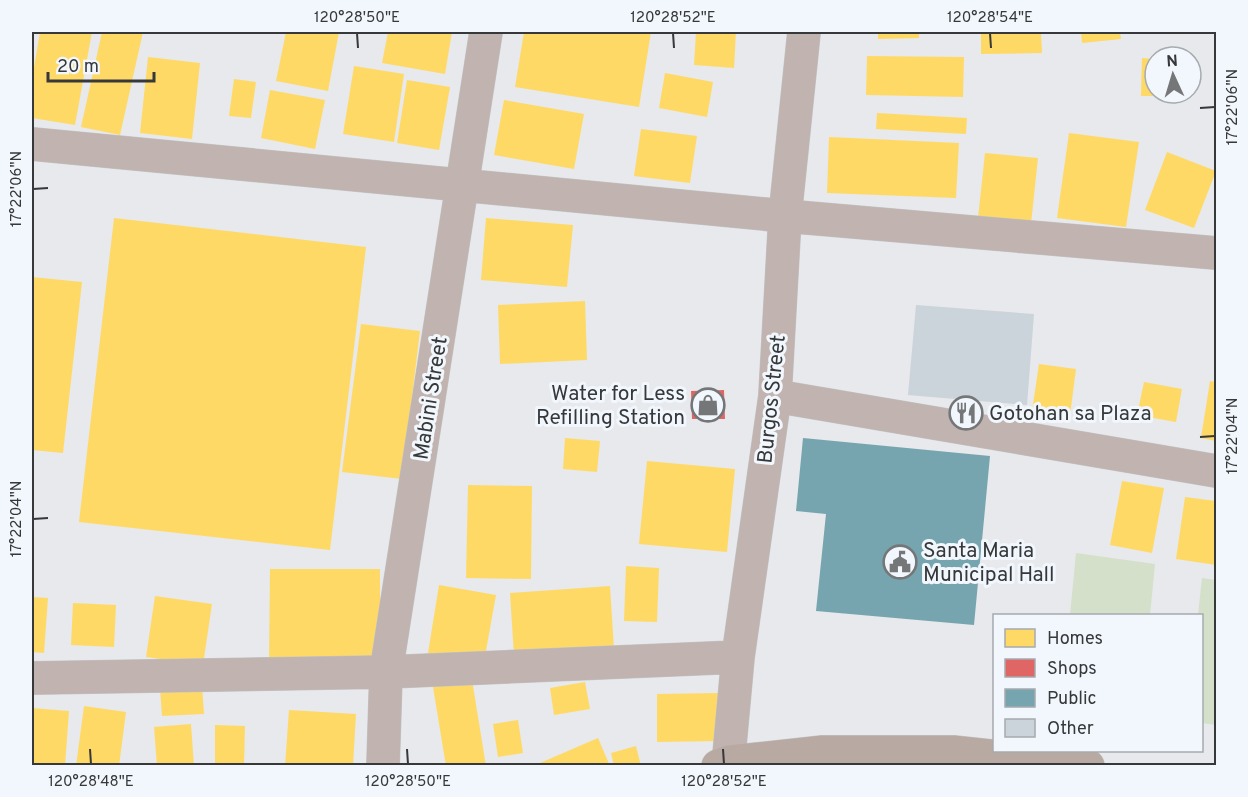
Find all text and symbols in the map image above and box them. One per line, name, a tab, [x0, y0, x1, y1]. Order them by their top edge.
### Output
text: 120°28'50"E	[314, 9, 400, 28]
text: 120°28'52"E	[630, 9, 716, 28]
text: 120°28'54"E	[947, 9, 1033, 28]
scale bar	[48, 45, 154, 83]
north arrow	[1143, 45, 1203, 105]
text: N	[1166, 52, 1179, 72]
text: 20 m	[57, 56, 99, 79]
text: 17°22'06"N	[1224, 69, 1243, 145]
text: 17°22'06"N	[8, 151, 27, 227]
street label: Burgos Street	[752, 333, 793, 465]
street label: Mabini Street	[408, 335, 455, 462]
place label: Water for Less Refilling Station	[536, 381, 685, 432]
shop icon: Water for Less Refilling Station	[690, 387, 726, 423]
restaurant icon: Gotohan sa Plaza	[948, 395, 984, 431]
text: 17°22'04"N	[1224, 398, 1243, 474]
place label: Gotohan sa Plaza	[989, 401, 1151, 428]
text: 17°22'04"N	[8, 481, 27, 557]
place label: Santa Maria Municipal Hall	[923, 538, 1055, 589]
public building icon: Santa Maria Municipal Hall	[882, 544, 918, 580]
legend	[993, 614, 1203, 752]
text: Homes	[1047, 628, 1103, 651]
text: Shops	[1047, 658, 1097, 681]
text: Public	[1047, 688, 1097, 711]
text: Other	[1047, 718, 1094, 741]
text: 120°28'48"E	[48, 773, 134, 792]
text: 120°28'50"E	[365, 773, 451, 792]
text: 120°28'52"E	[681, 773, 767, 792]

